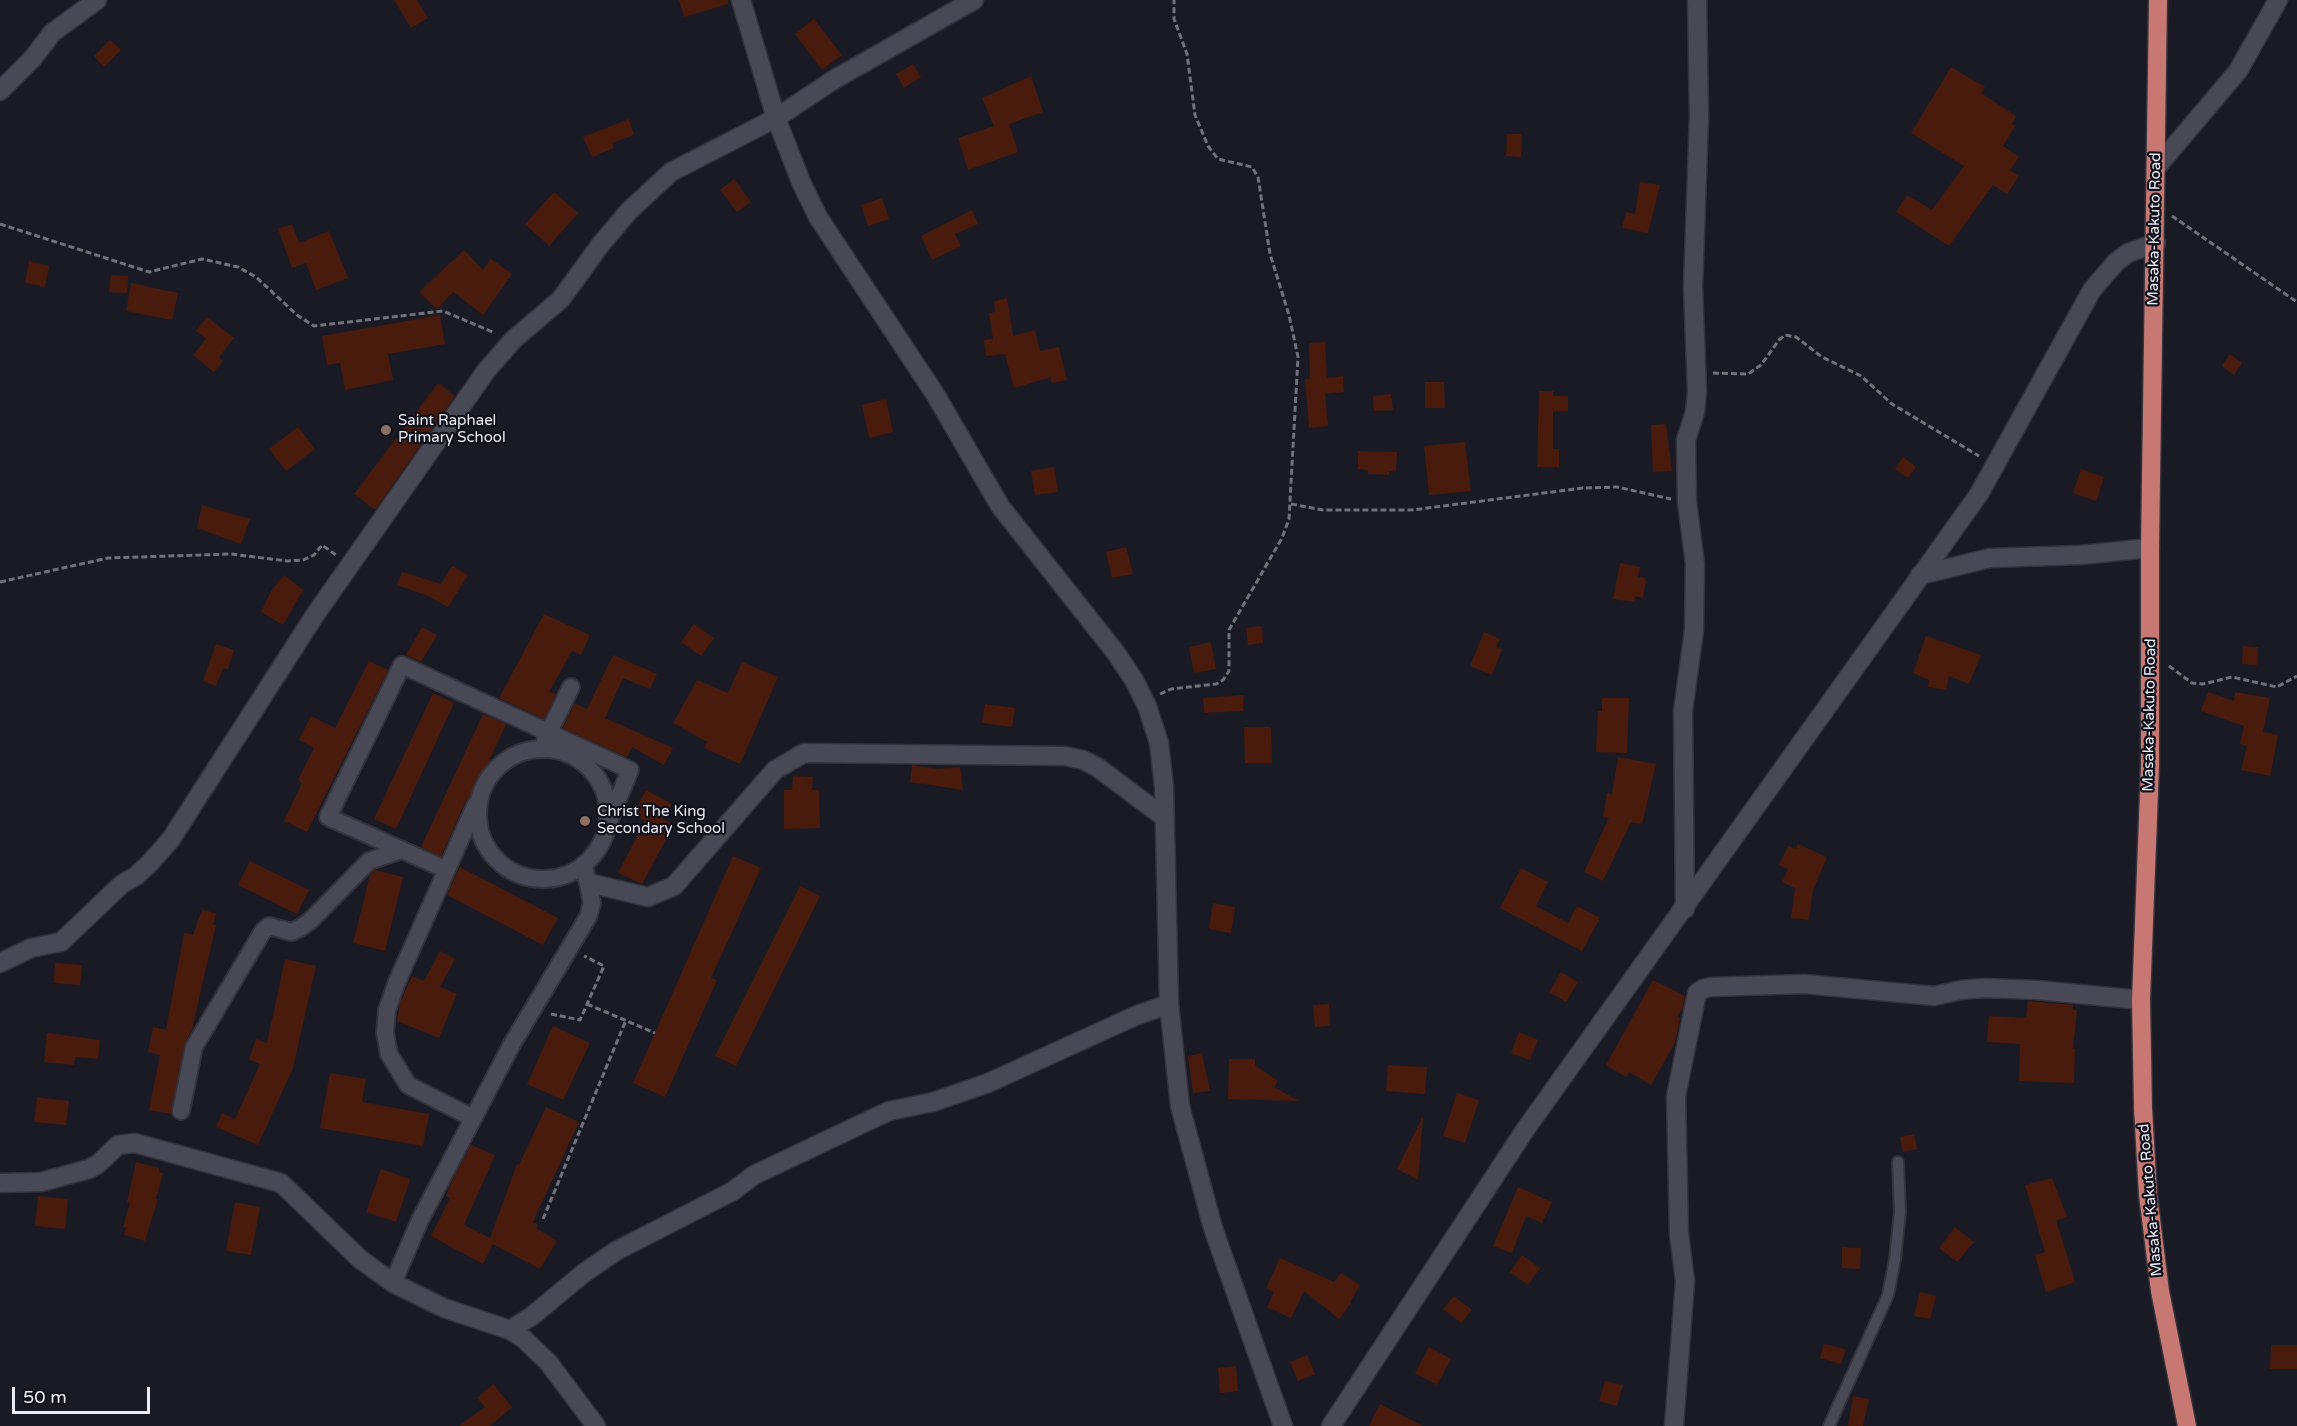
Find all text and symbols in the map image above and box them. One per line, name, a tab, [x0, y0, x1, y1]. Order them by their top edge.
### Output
street label: Masaka-Kakuto Road	[2145, 152, 2165, 306]
place label: Saint Raphael Primary School	[398, 412, 506, 447]
marker: Saint Raphael Primary School	[379, 423, 393, 437]
street label: Masaka-Kakuto Road	[2140, 638, 2160, 792]
place label: Christ The King Secondary School	[597, 803, 725, 838]
marker: Christ The King Secondary School	[578, 814, 592, 828]
street label: Masaka-Kakuto Road	[2135, 1123, 2167, 1277]
scale bar	[15, 1375, 153, 1413]
text: 50 m	[23, 1386, 67, 1408]

